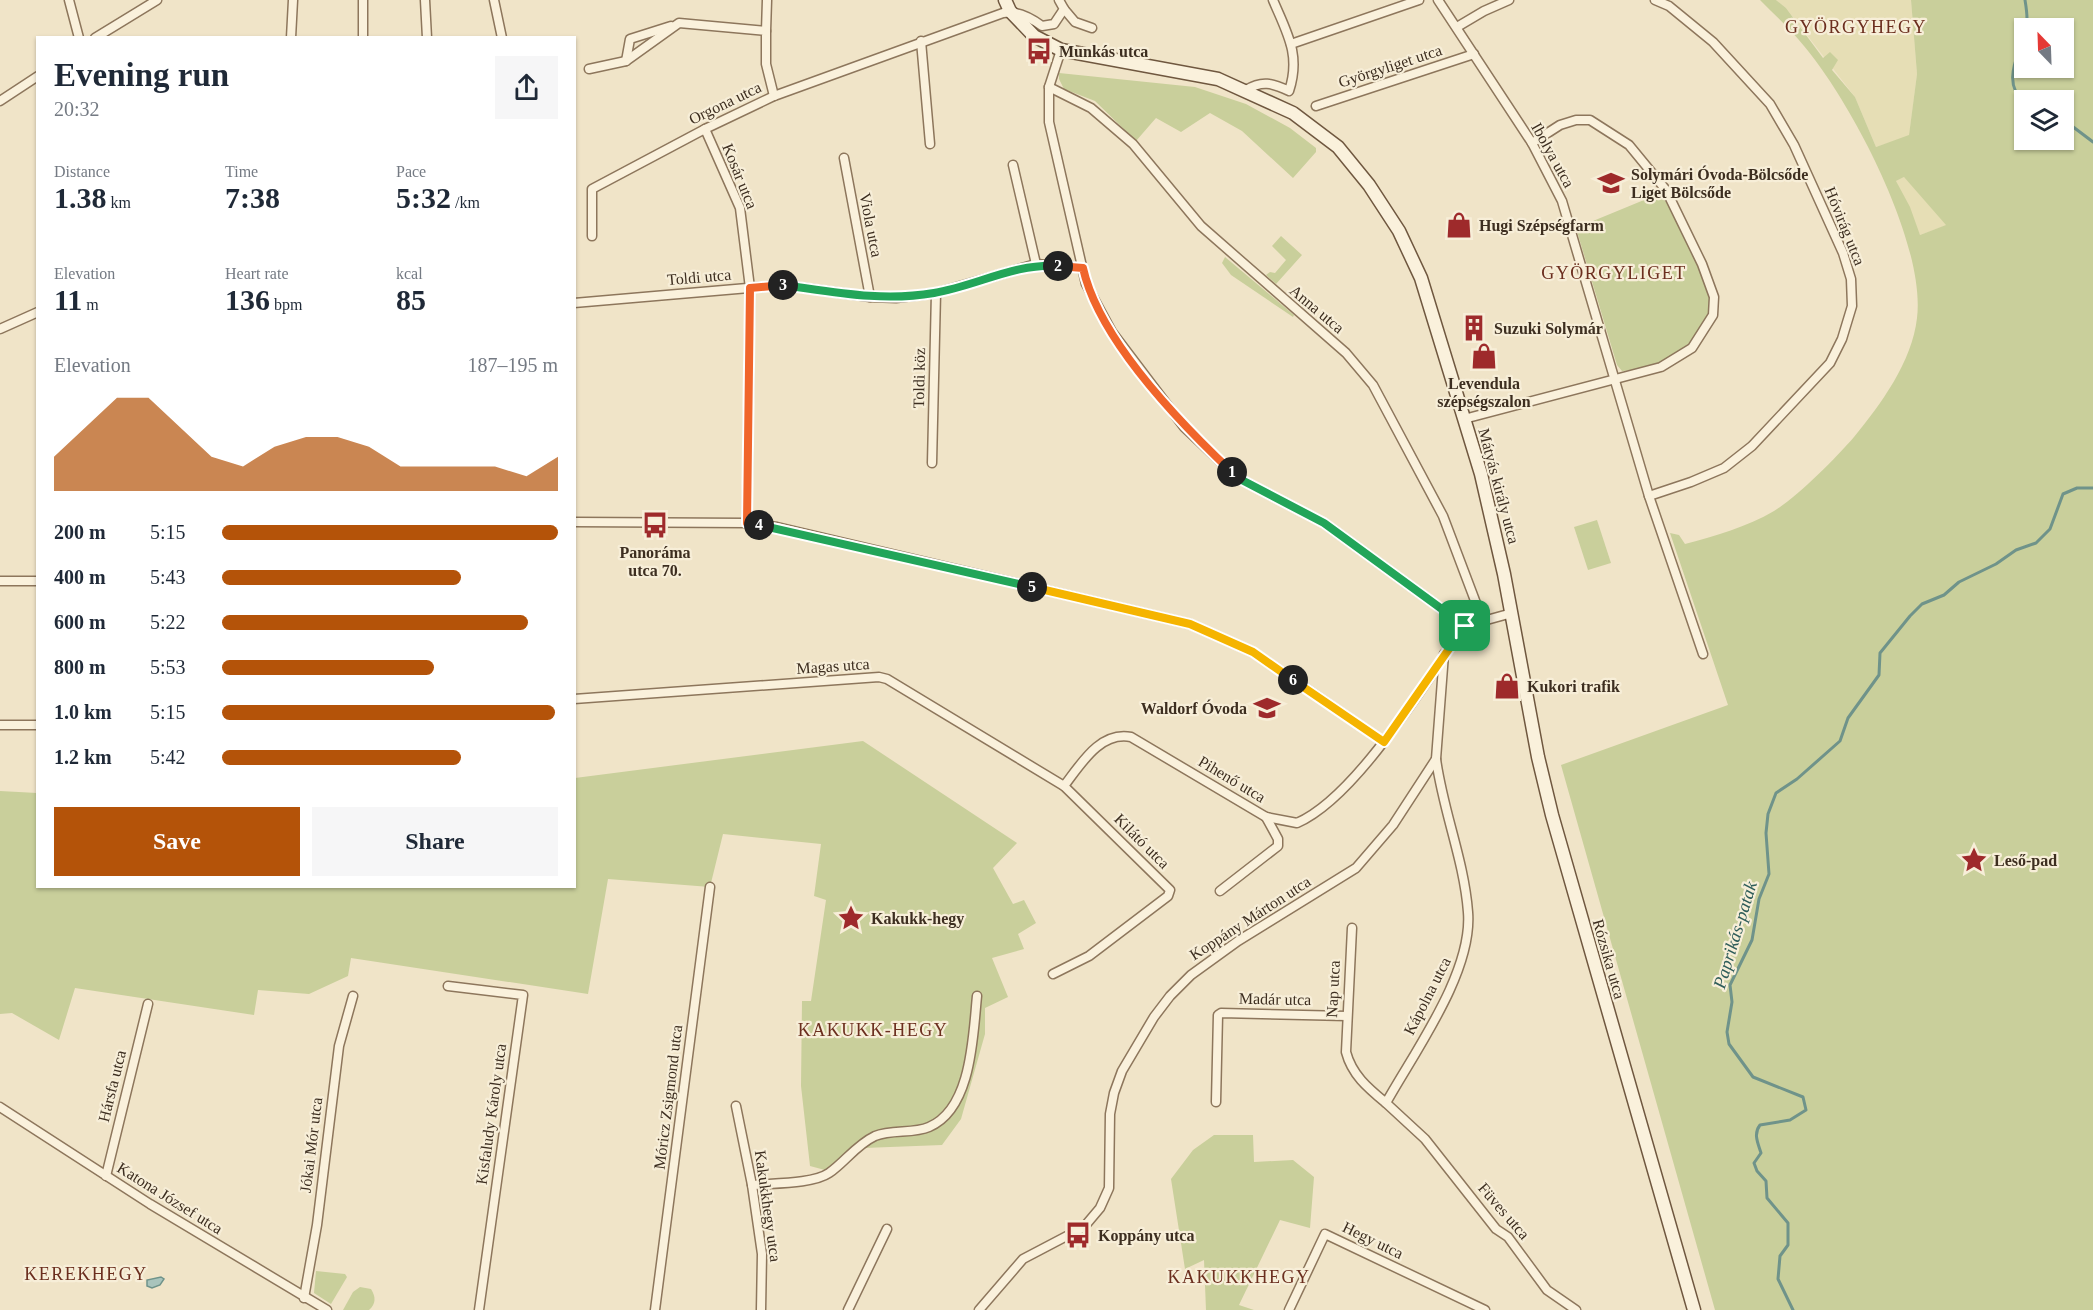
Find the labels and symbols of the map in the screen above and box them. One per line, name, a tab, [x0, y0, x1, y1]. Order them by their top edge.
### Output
district label: GYÖRGYHEGY	[1785, 17, 1927, 37]
north arrow	[2014, 18, 2074, 78]
bus stop icon: Munkás utca	[1024, 36, 1054, 66]
street label: Györgyliget utca	[1336, 41, 1444, 92]
place label: Munkás utca	[1059, 43, 1148, 60]
street label: Orgona utca	[686, 78, 764, 129]
street label: Ibolya utca	[1527, 120, 1578, 191]
street label: Kosár utca	[719, 141, 761, 211]
place label: Solymári Óvoda-Bölcsőde Liget Bölcsőde	[1631, 165, 1808, 202]
school or university icon: Solymári Óvoda-Bölcsőde Liget Bölcsőde	[1596, 168, 1626, 198]
street label: Hóvirág utca	[1821, 184, 1868, 268]
street label: Viola utca	[856, 191, 886, 259]
shop icon: Hugi Szépségfarm	[1444, 210, 1474, 240]
place label: Hugi Szépségfarm	[1479, 217, 1605, 235]
pin: 2	[1043, 251, 1073, 281]
district label: GYÖRGYLIGET	[1541, 263, 1687, 283]
street label: Toldi utca	[666, 266, 732, 288]
pin: 3	[768, 270, 798, 300]
street label: Anna utca	[1287, 281, 1347, 337]
building icon: Suzuki Solymár	[1459, 313, 1489, 343]
place label: Suzuki Solymár	[1494, 320, 1603, 338]
shop icon: Levendula szépségszalon	[1469, 341, 1499, 371]
street label: Toldi köz	[910, 348, 928, 408]
place label: Levendula szépségszalon	[1437, 375, 1531, 411]
street label: Mátyás király utca	[1474, 426, 1523, 546]
pin: 1	[1217, 457, 1247, 487]
bus stop icon: Panoráma utca 70.	[640, 510, 670, 540]
pin: 4	[744, 510, 774, 540]
place label: Panoráma utca 70.	[619, 544, 691, 579]
pin: 5	[1017, 572, 1047, 602]
pin	[1439, 600, 1490, 651]
street label: Magas utca	[796, 655, 870, 678]
pin: 6	[1278, 665, 1308, 695]
shop icon: Kukori trafik	[1492, 671, 1522, 701]
place label: Kukori trafik	[1527, 678, 1620, 695]
school or university icon: Waldorf Óvoda	[1252, 693, 1282, 723]
place label: Waldorf Óvoda	[1141, 699, 1247, 717]
street label: Pihenő utca	[1195, 752, 1269, 806]
street label: Kilátó utca	[1111, 810, 1173, 872]
place icon: Leső-pad	[1959, 845, 1989, 875]
place label: Leső-pad	[1994, 852, 2057, 870]
street label: Koppány Márton utca	[1186, 873, 1314, 964]
water label: Paprikás-patak	[1709, 878, 1761, 992]
place icon: Kakukk-hegy	[836, 903, 866, 933]
place label: Kakukk-hegy	[871, 910, 964, 928]
street label: Rózsika utca	[1590, 917, 1628, 1001]
street label: Kápolna utca	[1400, 954, 1455, 1038]
street label: Nap utca	[1323, 960, 1344, 1018]
street label: Madár utca	[1239, 990, 1311, 1008]
district label: KAKUKK-HEGY	[798, 1020, 948, 1040]
street label: Móricz Zsigmond utca	[651, 1024, 686, 1170]
street label: Kisfaludy Károly utca	[473, 1042, 510, 1186]
street label: Hársfa utca	[95, 1048, 129, 1124]
street label: Jókai Mór utca	[297, 1096, 325, 1194]
street label: Kakukkhegy utca	[751, 1149, 784, 1263]
street label: Katona József utca	[114, 1159, 226, 1237]
street label: Füves utca	[1475, 1179, 1533, 1243]
street label: Hegy utca	[1339, 1218, 1406, 1263]
bus stop icon: Koppány utca	[1063, 1220, 1093, 1250]
place label: Koppány utca	[1098, 1227, 1194, 1245]
district label: KEREKHEGY	[24, 1264, 148, 1284]
district label: KAKUKKHEGY	[1168, 1267, 1311, 1287]

